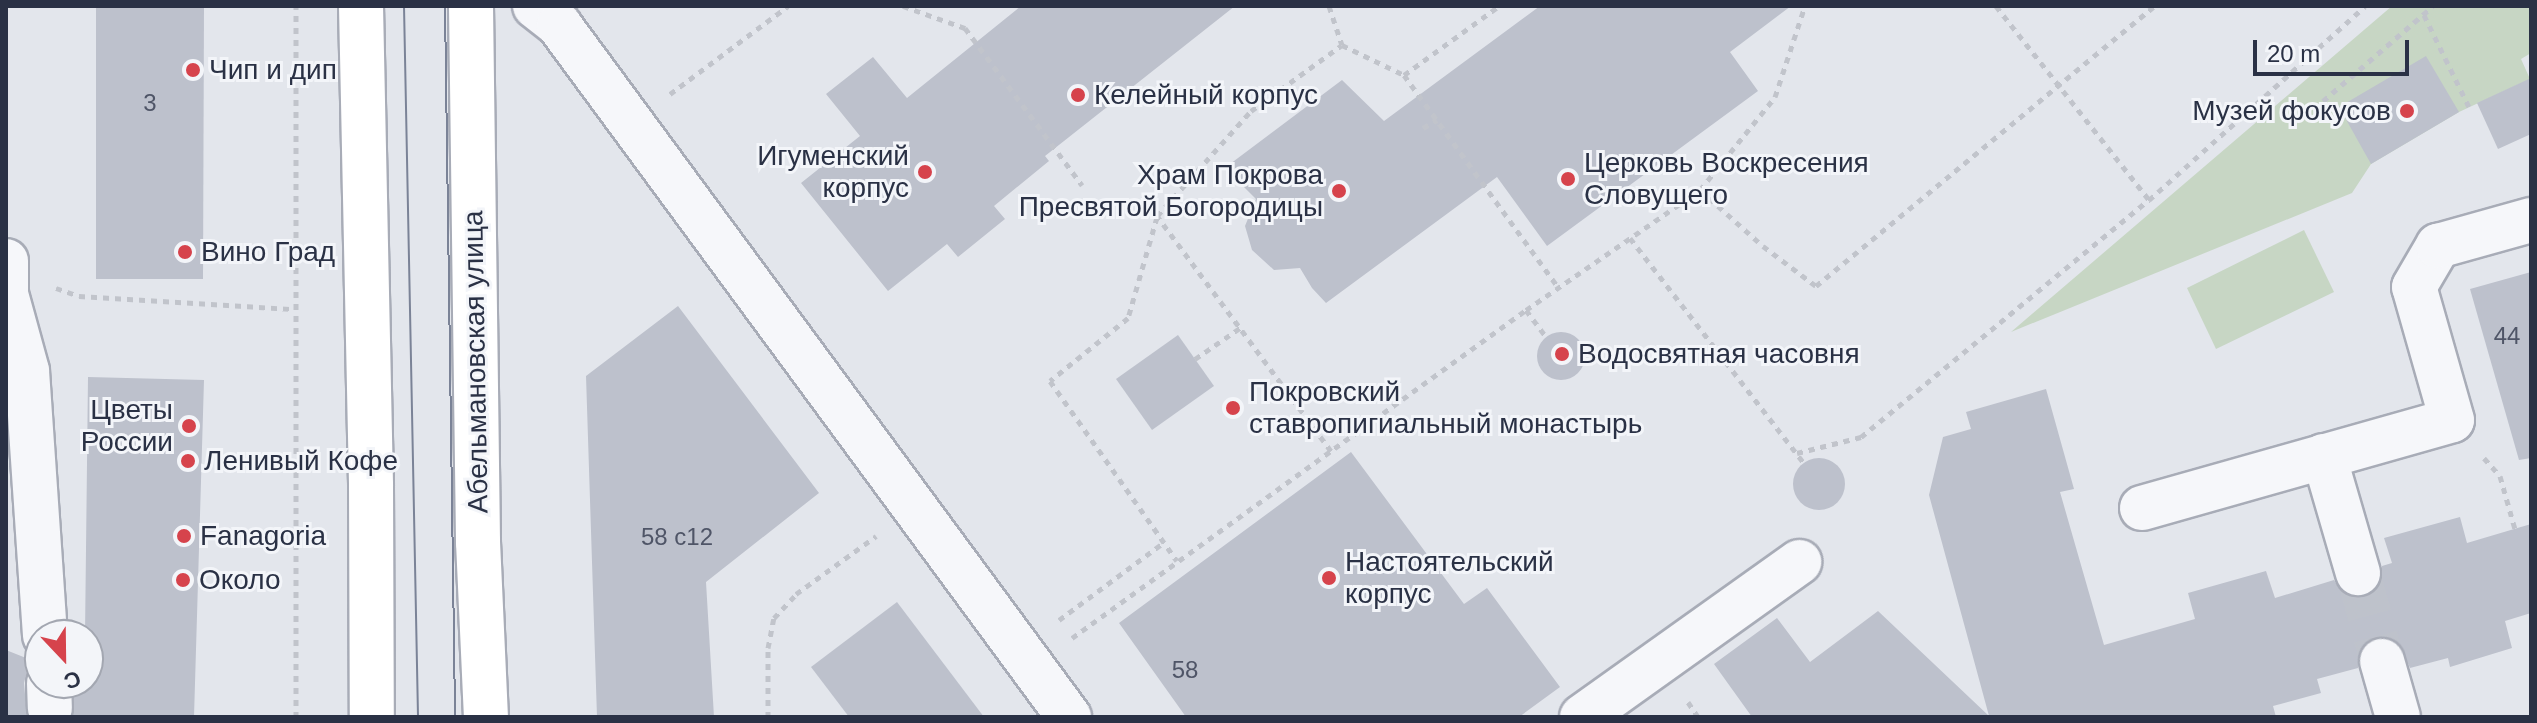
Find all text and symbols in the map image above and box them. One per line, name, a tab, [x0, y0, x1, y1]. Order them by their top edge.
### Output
scale bar	[2257, 24, 2413, 74]
text: 20 m	[2267, 40, 2320, 67]
place label: Чип и дип	[209, 53, 337, 87]
marker: Чип и дип	[184, 61, 202, 79]
place label: Келейный корпус	[1094, 78, 1318, 112]
marker: Келейный корпус	[1069, 86, 1087, 104]
house number: 3	[143, 89, 157, 117]
place label: Музей фокусов	[2192, 94, 2391, 128]
marker: Музей фокусов	[2398, 102, 2416, 120]
place label: Игуменский корпус	[757, 139, 909, 205]
place label: Церковь Воскресения Словущего	[1584, 146, 1869, 212]
place label: Храм Покрова Пресвятой Богородицы	[1019, 158, 1323, 224]
marker: Игуменский корпус	[916, 163, 934, 181]
marker: Церковь Воскресения Словущего	[1559, 170, 1577, 188]
marker: Храм Покрова Пресвятой Богородицы	[1330, 182, 1348, 200]
street label: Абельмановская улица	[457, 210, 495, 514]
place label: Вино Град	[201, 235, 335, 269]
marker: Вино Град	[176, 243, 194, 261]
house number: 44	[2494, 322, 2520, 350]
place label: Водосвятная часовня	[1578, 337, 1860, 371]
marker: Водосвятная часовня	[1553, 345, 1571, 363]
place label: Покровский ставропигиальный монастырь	[1249, 375, 1642, 441]
place label: Цветы России	[81, 393, 173, 459]
marker: Покровский ставропигиальный монастырь	[1224, 399, 1242, 417]
marker: Цветы России	[180, 417, 198, 435]
place label: Ленивый Кофе	[204, 444, 398, 478]
marker: Ленивый Кофе	[179, 452, 197, 470]
place label: Fanagoria	[200, 519, 326, 553]
house number: 58 с12	[641, 523, 713, 551]
marker: Fanagoria	[175, 527, 193, 545]
place label: Настоятельский корпус	[1345, 545, 1554, 611]
place label: Около	[199, 563, 281, 597]
marker: Настоятельский корпус	[1320, 569, 1338, 587]
marker: Около	[174, 571, 192, 589]
north arrow	[24, 619, 104, 699]
house number: 58	[1172, 656, 1198, 684]
text: С	[60, 665, 84, 694]

